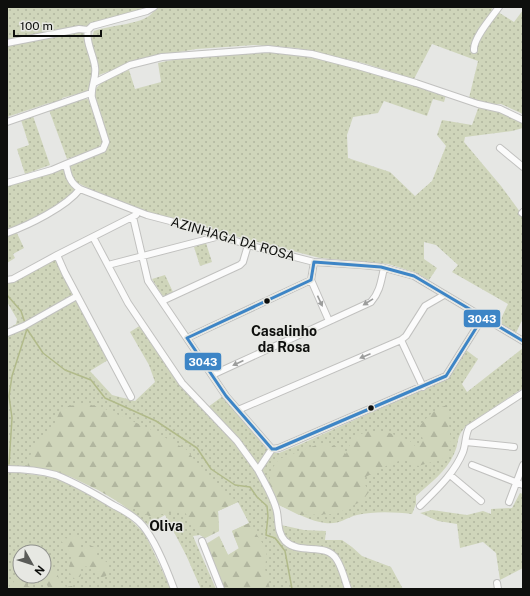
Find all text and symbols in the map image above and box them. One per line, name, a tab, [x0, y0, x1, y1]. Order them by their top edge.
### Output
scale bar	[14, 12, 101, 38]
text: 100 m	[20, 19, 53, 33]
street label: AZINHAGA DA ROSA	[169, 214, 297, 264]
one-way arrow	[317, 295, 323, 306]
unlabelled marker	[262, 296, 272, 306]
one-way arrow	[363, 298, 373, 306]
line badge: 3043	[463, 309, 501, 328]
text: 3043	[468, 313, 496, 325]
district label: Casalinho da Rosa	[251, 323, 317, 355]
line badge: 3043	[184, 352, 222, 371]
one-way arrow	[359, 353, 371, 359]
text: 3043	[189, 356, 217, 368]
one-way arrow	[232, 360, 244, 366]
unlabelled marker	[366, 403, 376, 413]
district label: Oliva	[149, 518, 183, 534]
north arrow	[12, 544, 52, 584]
text: N	[32, 563, 47, 577]

